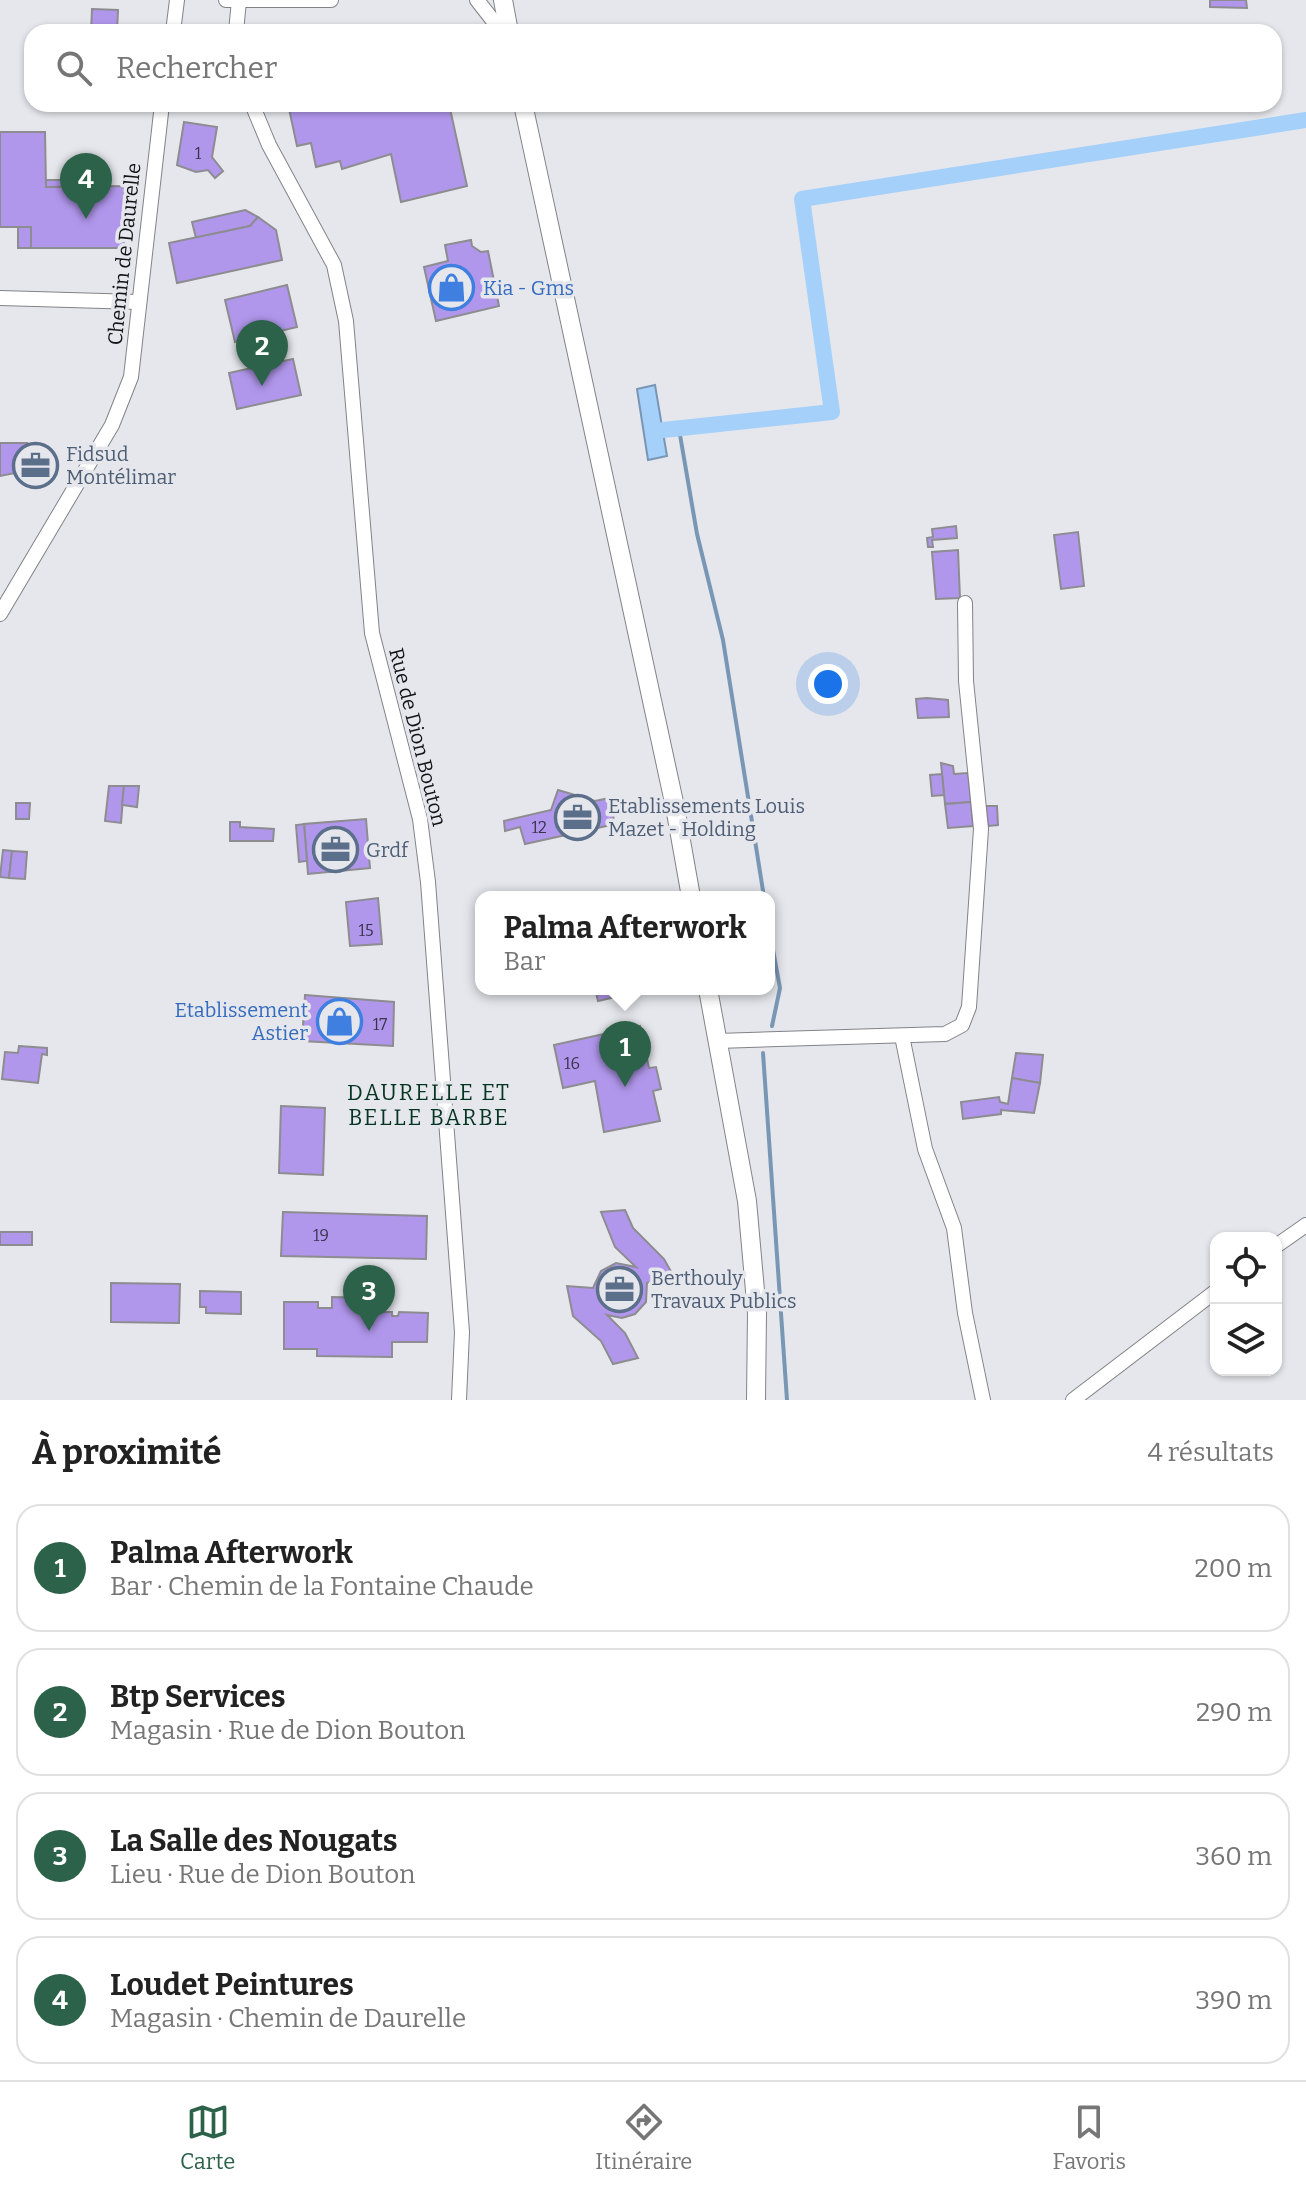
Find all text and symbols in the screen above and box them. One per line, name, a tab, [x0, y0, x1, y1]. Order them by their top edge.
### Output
search box	[24, 24, 1282, 112]
icon: search	[52, 46, 96, 90]
text: Rechercher	[116, 50, 277, 86]
house number: 1	[195, 144, 202, 163]
pin: 4	[60, 153, 112, 219]
street label: Chemin de Daurelle	[102, 162, 146, 346]
shop icon: Kia - Gms	[428, 264, 476, 312]
place label: Kia - Gms	[483, 276, 574, 300]
pin: 2	[236, 320, 288, 386]
office icon: Fidsud Montélimar	[11, 441, 59, 489]
place label: Fidsud Montélimar	[66, 442, 176, 489]
street label: Rue de Dion Bouton	[384, 645, 452, 829]
your location	[808, 664, 848, 704]
office icon: Etablissements Louis Mazet - Holding	[553, 793, 601, 841]
place label: Etablissements Louis Mazet - Holding	[608, 794, 805, 841]
house number: 12	[531, 818, 547, 837]
office icon: Grdf	[311, 826, 359, 874]
place label: Grdf	[366, 838, 410, 862]
popup	[475, 891, 775, 995]
text: Palma Afterwork	[504, 910, 746, 946]
house number: 15	[358, 921, 374, 940]
text: Bar	[504, 946, 545, 977]
shop icon: Etablissement Astier	[315, 997, 363, 1045]
place label: Etablissement Astier	[175, 998, 308, 1045]
house number: 17	[373, 1015, 387, 1034]
pin: 1	[599, 1021, 651, 1087]
house number: 16	[564, 1054, 580, 1073]
district label: DAURELLE ET BELLE BARBE	[347, 1079, 511, 1131]
house number: 19	[313, 1226, 329, 1245]
map controls	[1210, 1232, 1282, 1376]
button: locate	[1210, 1232, 1282, 1304]
pin: 3	[343, 1265, 395, 1331]
office icon: Berthouly Travaux Publics	[596, 1265, 644, 1313]
place label: Berthouly Travaux Publics	[651, 1266, 796, 1313]
button: layers	[1210, 1304, 1282, 1376]
text: À proximité	[32, 1432, 222, 1473]
text: 4 résultats	[1147, 1437, 1274, 1468]
text: Palma Afterwork	[110, 1535, 353, 1571]
text: 1	[54, 1553, 66, 1584]
text: 200 m	[1195, 1553, 1272, 1584]
text: Bar · Chemin de la Fontaine Chaude	[110, 1571, 534, 1602]
text: Btp Services	[110, 1679, 286, 1715]
text: 2	[53, 1697, 67, 1728]
text: 290 m	[1196, 1697, 1272, 1728]
text: Magasin · Rue de Dion Bouton	[110, 1715, 466, 1746]
text: La Salle des Nougats	[110, 1823, 398, 1859]
text: 3	[53, 1841, 67, 1872]
text: 360 m	[1195, 1841, 1272, 1872]
text: Lieu · Rue de Dion Bouton	[110, 1859, 416, 1890]
text: Loudet Peintures	[110, 1967, 354, 2003]
text: 4	[52, 1985, 68, 2016]
text: 390 m	[1195, 1985, 1272, 2016]
text: Magasin · Chemin de Daurelle	[110, 2003, 466, 2034]
tab: Carte	[180, 2100, 235, 2175]
tab: Itinéraire	[595, 2100, 692, 2175]
tab: Favoris	[1052, 2100, 1126, 2175]

